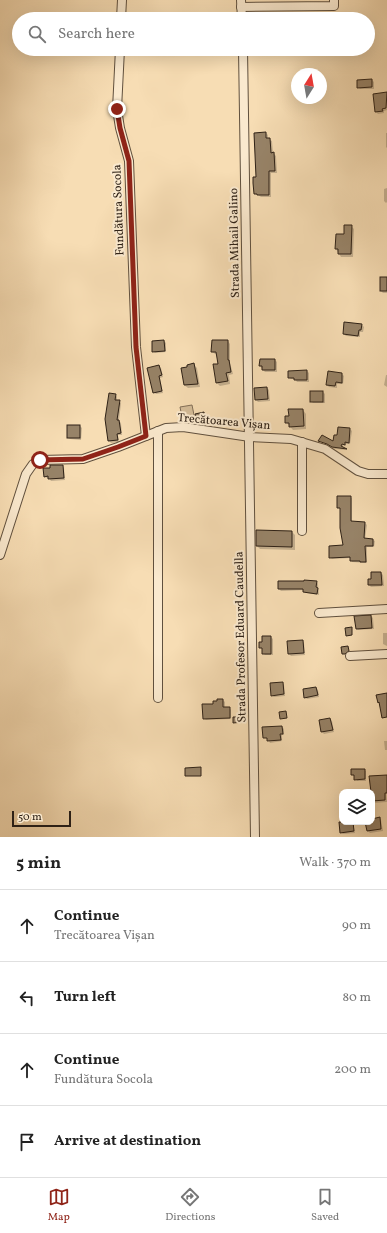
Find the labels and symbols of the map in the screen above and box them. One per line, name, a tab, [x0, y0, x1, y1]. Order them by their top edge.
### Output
north arrow	[291, 68, 327, 104]
route end	[108, 100, 126, 118]
street label: Fundătura Socola	[109, 164, 129, 256]
street label: Strada Mihail Galino	[226, 188, 244, 298]
street label: Trecătoarea Vișan	[177, 410, 271, 434]
route start	[31, 451, 49, 469]
street label: Strada Profesor Eduard Caudella	[232, 551, 250, 723]
scale bar	[12, 809, 71, 828]

